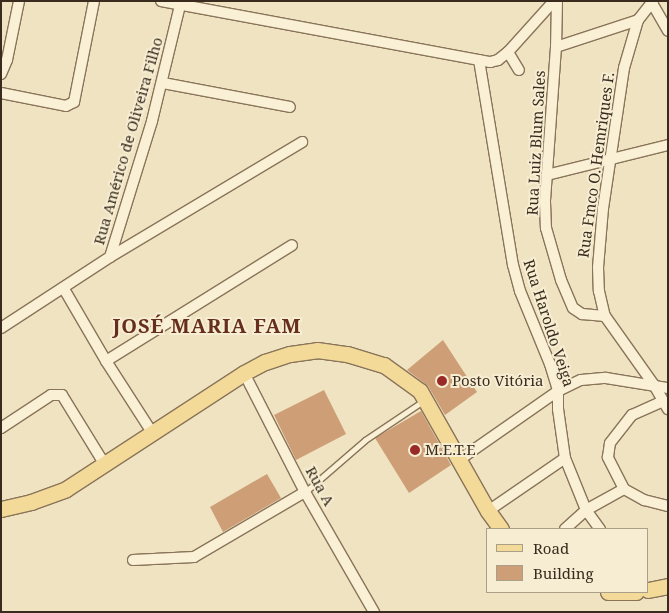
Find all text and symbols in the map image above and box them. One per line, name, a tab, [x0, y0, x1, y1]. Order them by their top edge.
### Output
street label: Rua Américo de Oliveira Filho	[90, 35, 166, 247]
street label: Rua Luiz Blum Sales	[523, 70, 549, 216]
street label: Rua Fmco O. Hemriques F.	[574, 71, 618, 259]
street label: Rua Haroldo Veiga	[520, 257, 578, 389]
district label: JOSÉ MARIA FAM	[111, 313, 303, 337]
place label: Posto Vitória	[452, 372, 543, 390]
marker: Posto Vitória	[436, 375, 448, 387]
place label: M.E.T.E	[425, 441, 476, 459]
marker: M.E.T.E	[409, 444, 421, 456]
street label: Rua A	[302, 463, 338, 509]
legend	[487, 528, 649, 593]
text: Road	[533, 538, 569, 558]
text: Building	[533, 563, 594, 583]

